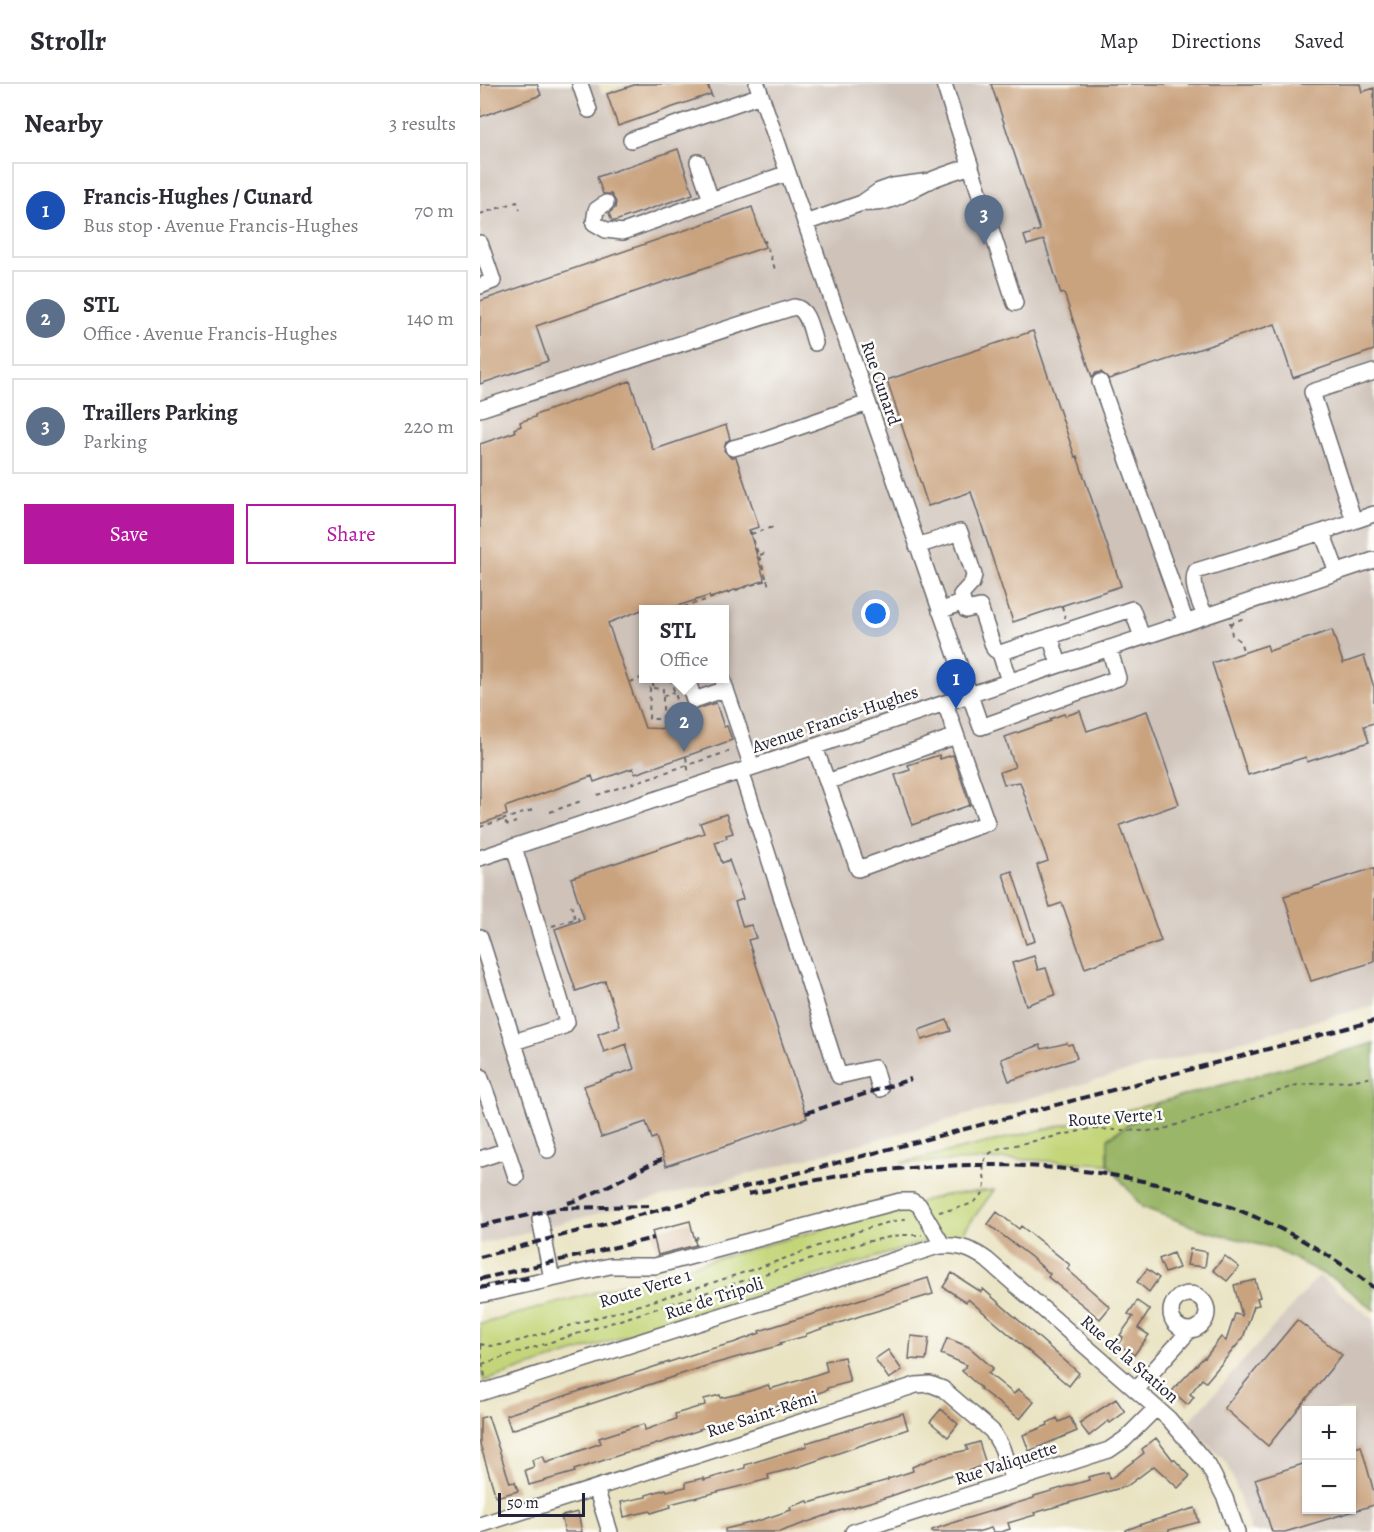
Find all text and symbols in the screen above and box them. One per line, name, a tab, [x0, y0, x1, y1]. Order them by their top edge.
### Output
text: Strollr	[30, 22, 106, 60]
text: Map	[1100, 27, 1138, 55]
text: Directions	[1171, 27, 1261, 55]
text: Saved	[1294, 27, 1344, 55]
text: Nearby	[24, 106, 103, 141]
text: 3 results	[389, 110, 456, 137]
text: Francis-Hughes / Cunard	[83, 182, 313, 212]
pin: 3	[964, 196, 1004, 245]
text: 1	[42, 197, 49, 224]
text: 70 m	[414, 197, 454, 224]
text: Bus stop · Avenue Francis-Hughes	[83, 212, 359, 239]
text: STL	[83, 290, 119, 320]
text: 2	[41, 305, 50, 332]
text: 140 m	[407, 305, 454, 332]
text: Office · Avenue Francis-Hughes	[83, 320, 337, 347]
street label: Rue Cunard	[855, 338, 907, 429]
text: Traillers Parking	[83, 398, 238, 428]
text: 3	[41, 413, 50, 440]
text: 220 m	[404, 413, 454, 440]
text: Parking	[83, 428, 147, 455]
button: Save	[24, 504, 234, 564]
button: Share	[246, 504, 456, 564]
your location	[861, 599, 890, 628]
popup	[639, 605, 729, 683]
text: STL	[660, 616, 696, 646]
text: Office	[660, 646, 708, 673]
pin: 1	[936, 660, 976, 709]
street label: Avenue Francis-Hughes	[748, 679, 921, 759]
pin: 2	[664, 702, 704, 752]
street label: Route Verte 1	[1067, 1102, 1163, 1132]
street label: Route Verte 1	[596, 1263, 694, 1313]
street label: Rue de Tripoli	[662, 1271, 766, 1325]
street label: Rue de la Station	[1076, 1310, 1184, 1409]
street label: Rue Saint-Rémi	[704, 1385, 820, 1443]
map controls	[1302, 1406, 1356, 1514]
button: +	[1302, 1406, 1356, 1460]
street label: Rue Valiquette	[952, 1435, 1060, 1491]
button: −	[1302, 1460, 1356, 1514]
scale bar	[498, 1490, 585, 1518]
text: 50 m	[507, 1492, 539, 1514]

